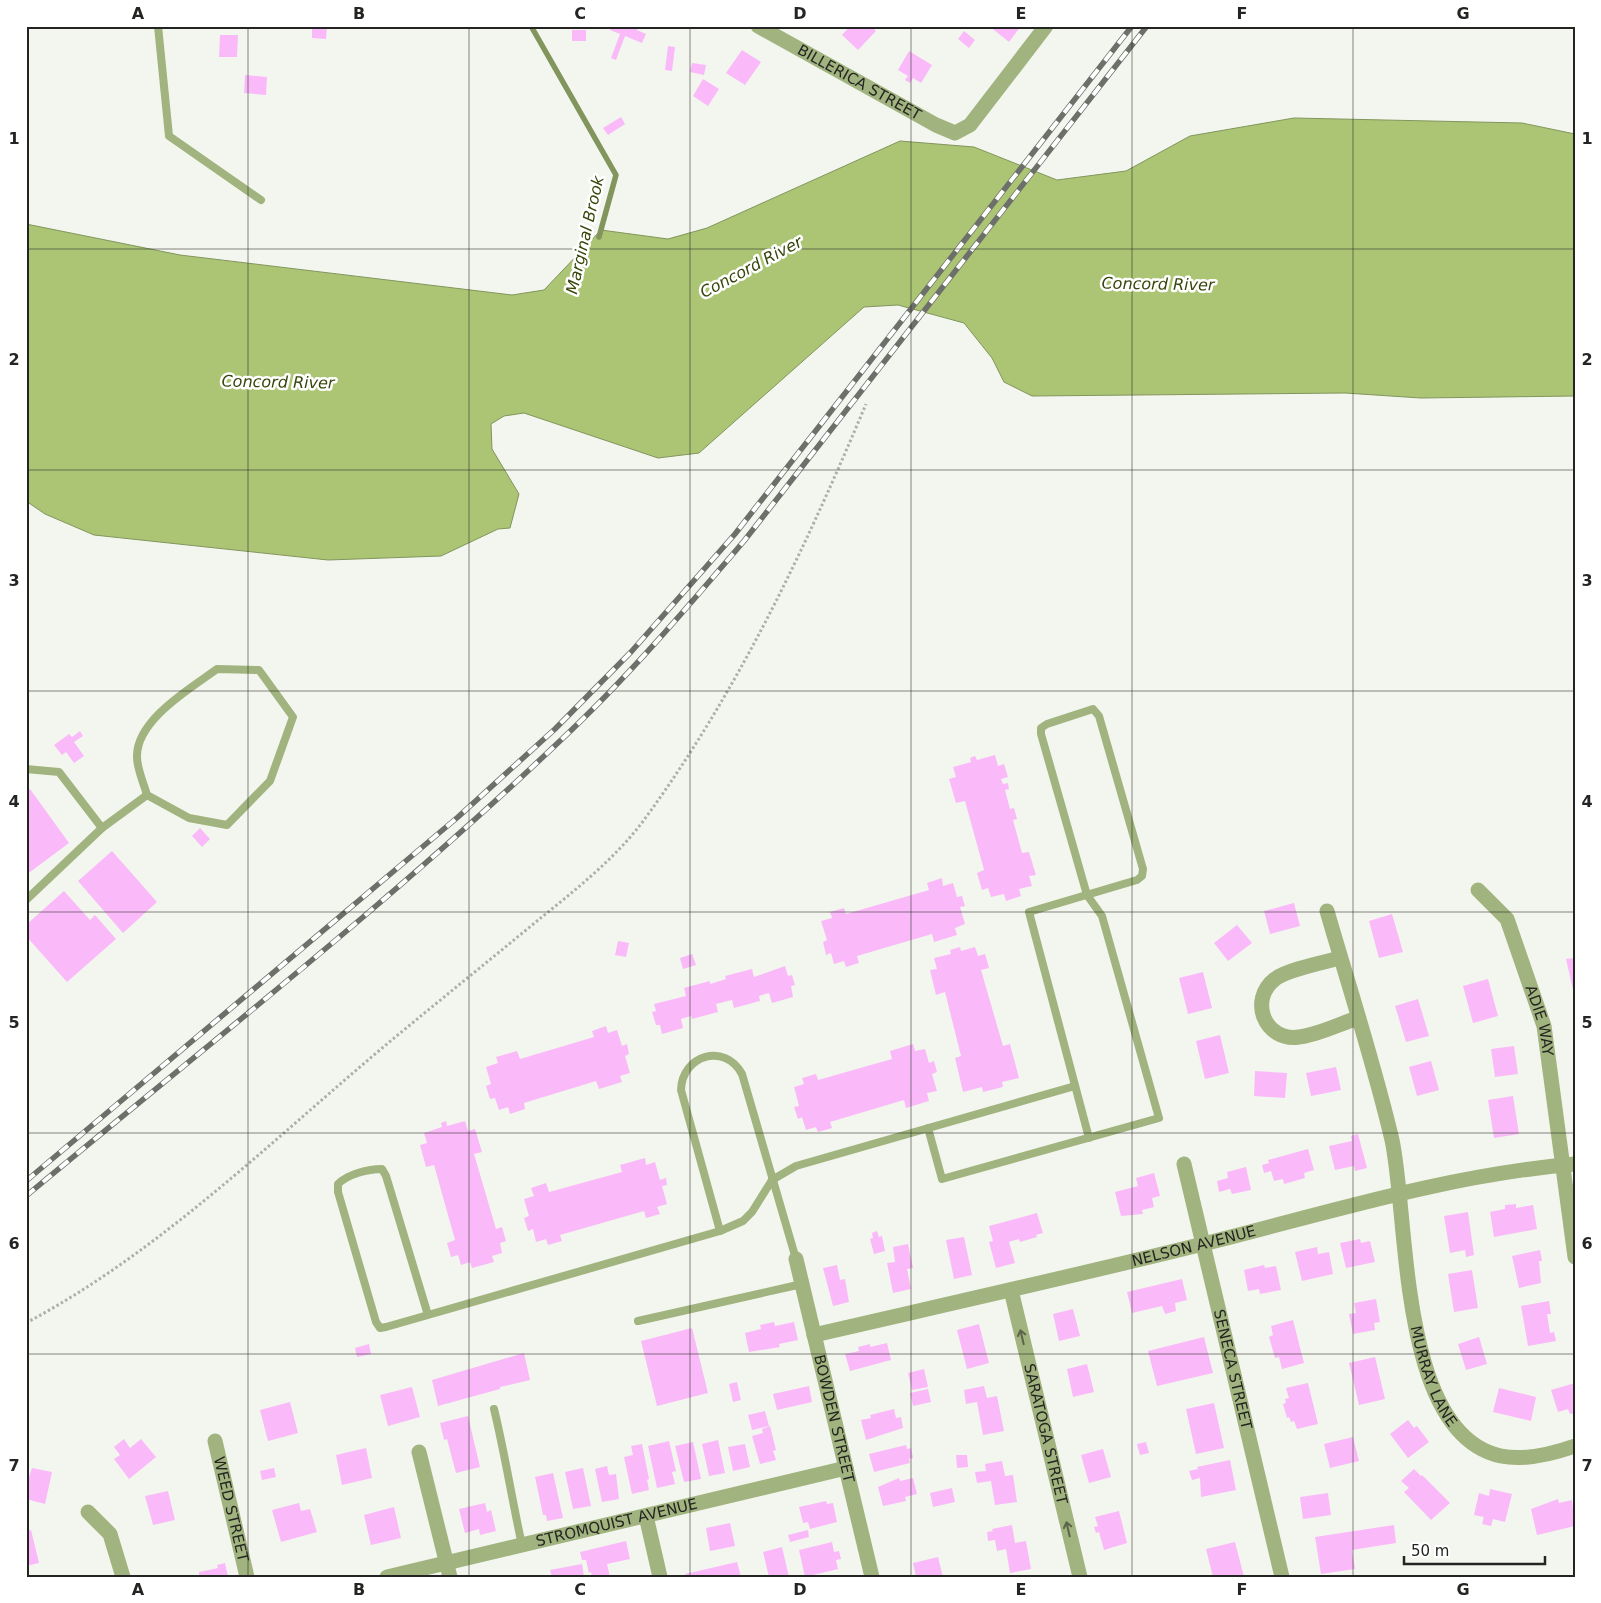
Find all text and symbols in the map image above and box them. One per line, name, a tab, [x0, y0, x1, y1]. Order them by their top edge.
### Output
text: A	[132, 4, 145, 23]
text: B	[353, 4, 365, 23]
text: C	[574, 4, 586, 23]
text: D	[793, 4, 807, 23]
text: E	[1016, 4, 1026, 23]
text: F	[1237, 4, 1247, 23]
text: G	[1456, 4, 1470, 23]
street label: BILLERICA STREET	[794, 41, 925, 124]
text: 1	[8, 129, 20, 148]
text: 1	[1581, 129, 1593, 148]
water label: Marginal Brook	[562, 173, 608, 296]
water label: Concord River	[697, 231, 807, 302]
water label: Concord River	[1101, 274, 1216, 295]
text: 2	[8, 350, 20, 369]
text: 2	[1581, 350, 1593, 369]
water label: Concord River	[221, 372, 336, 393]
text: 3	[8, 571, 20, 590]
text: 3	[1581, 571, 1593, 590]
text: 4	[8, 792, 20, 811]
text: 4	[1581, 792, 1593, 811]
street label: ADIE WAY	[1522, 983, 1557, 1058]
text: 5	[8, 1013, 20, 1032]
text: 5	[1581, 1013, 1593, 1032]
street label: NELSON AVENUE	[1130, 1222, 1258, 1270]
text: 6	[8, 1234, 20, 1253]
text: 6	[1581, 1234, 1593, 1253]
street label: SENECA STREET	[1210, 1308, 1256, 1432]
street label: MURRAY LANE	[1407, 1324, 1461, 1430]
one-way arrow	[1017, 1330, 1026, 1346]
street label: BOWDEN STREET	[810, 1353, 858, 1485]
street label: SARATOGA STREET	[1020, 1362, 1071, 1507]
street label: WEED STREET	[210, 1455, 252, 1564]
text: 7	[8, 1456, 20, 1475]
text: 7	[1581, 1456, 1593, 1475]
street label: STROMQUIST AVENUE	[534, 1495, 699, 1550]
one-way arrow	[1063, 1522, 1072, 1538]
scale bar	[1404, 1533, 1545, 1565]
text: 50 m	[1411, 1542, 1449, 1560]
text: A	[132, 1580, 145, 1599]
text: B	[353, 1580, 365, 1599]
text: C	[574, 1580, 586, 1599]
text: D	[793, 1580, 807, 1599]
text: E	[1016, 1580, 1026, 1599]
text: F	[1237, 1580, 1247, 1599]
text: G	[1456, 1580, 1470, 1599]

